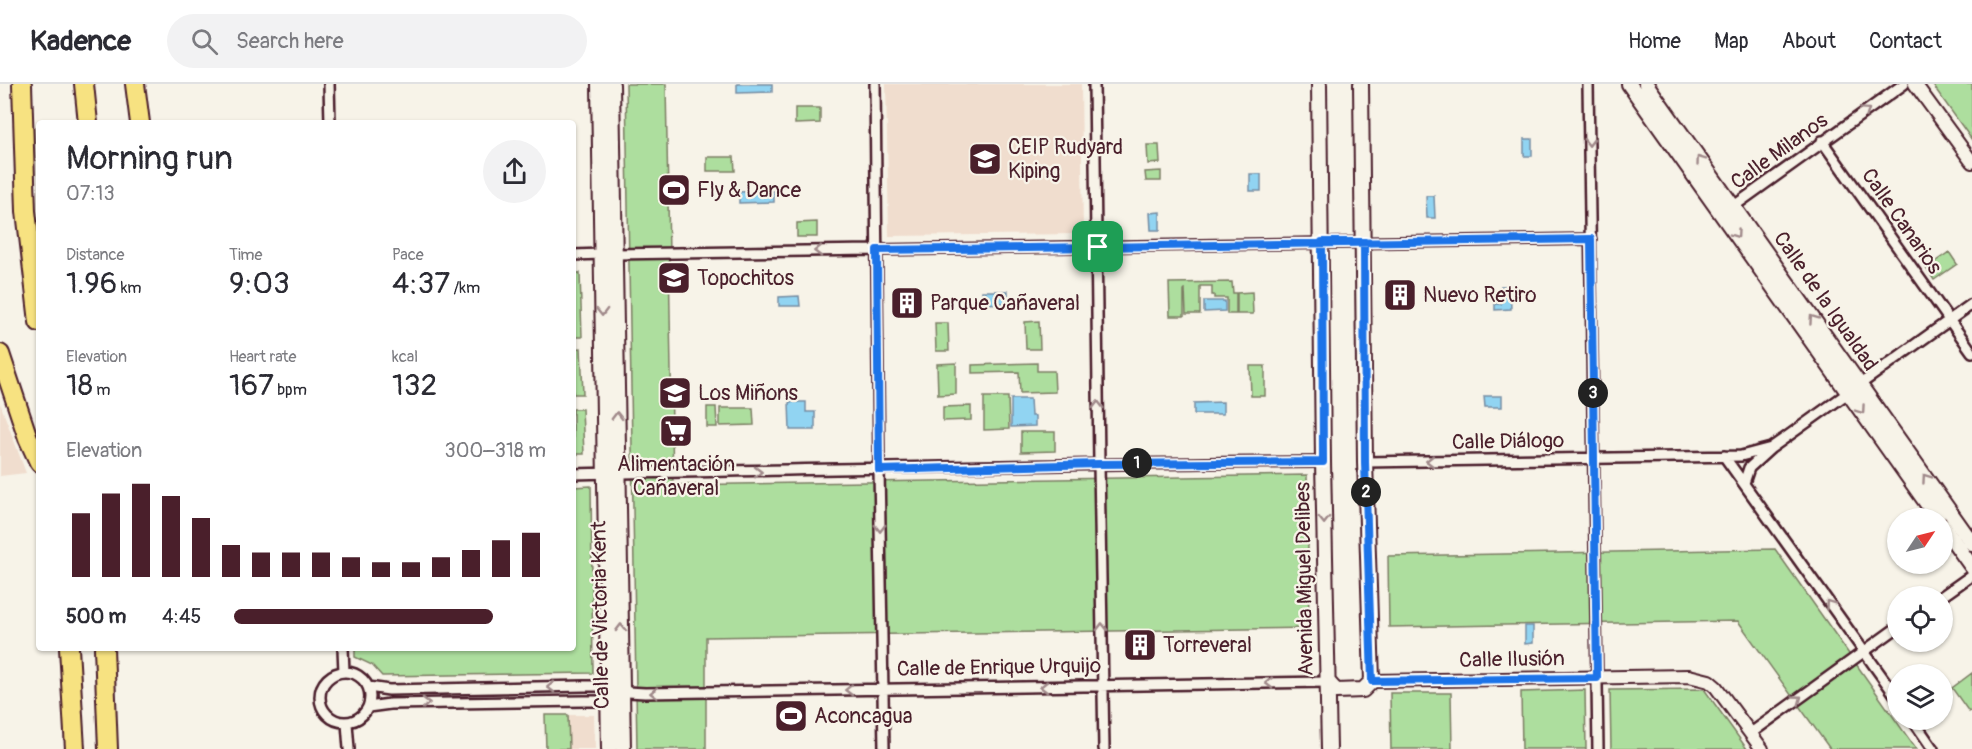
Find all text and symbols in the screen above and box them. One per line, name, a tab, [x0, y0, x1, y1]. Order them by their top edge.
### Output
search box	[167, 14, 587, 68]
text: Kadence	[30, 24, 131, 59]
icon: search	[188, 25, 221, 58]
text: Search here	[236, 27, 343, 55]
text: Home	[1628, 28, 1681, 55]
text: Map	[1714, 28, 1749, 55]
text: About	[1782, 28, 1836, 55]
text: Contact	[1869, 28, 1942, 55]
street label: Calle Milanos	[1725, 107, 1834, 196]
one-way arrow	[1859, 107, 1870, 118]
place label: CEIP Rudyard Kiping	[1008, 134, 1123, 185]
text: Morning run	[66, 138, 233, 179]
one-way arrow	[1583, 138, 1595, 147]
button: share	[483, 140, 546, 203]
school or university icon: CEIP Rudyard Kiping	[967, 141, 1003, 177]
one-way arrow	[1696, 155, 1707, 166]
street label: Calle Canarios	[1855, 163, 1948, 280]
sports icon: Fly & Dance	[656, 172, 692, 208]
place label: Fly & Dance	[697, 177, 802, 204]
text: 07:13	[66, 181, 115, 206]
pin	[1072, 221, 1123, 272]
street label: Calle de la Igualdad	[1767, 226, 1884, 376]
one-way arrow	[1729, 228, 1740, 239]
icon: arrive	[1081, 230, 1114, 263]
text: Distance	[66, 245, 125, 265]
text: Time	[229, 245, 262, 265]
text: Pace	[392, 245, 424, 265]
one-way arrow	[814, 245, 823, 257]
school or university icon: Topochitos	[656, 260, 692, 296]
text: 1.96	[66, 265, 117, 302]
text: 9:03	[229, 265, 290, 302]
text: 4:37	[392, 265, 450, 302]
place label: Topochitos	[697, 265, 795, 292]
building icon: Nuevo Retiro	[1382, 277, 1418, 313]
text: km	[117, 278, 142, 298]
text: /km	[450, 278, 480, 298]
place label: Nuevo Retiro	[1423, 282, 1536, 309]
building icon: Parque Cañaveral	[889, 285, 925, 321]
place label: Parque Cañaveral	[930, 290, 1080, 317]
one-way arrow	[596, 308, 608, 317]
one-way arrow	[1809, 315, 1820, 326]
text: Elevation	[66, 347, 127, 367]
text: Heart rate	[229, 347, 296, 367]
text: kcal	[392, 347, 418, 367]
text: 18	[66, 367, 93, 404]
text: 167	[229, 367, 274, 404]
text: 132	[392, 367, 437, 404]
school or university icon: Los Miñons	[657, 375, 693, 411]
pin: 3	[1578, 378, 1608, 408]
text: m	[93, 380, 111, 400]
text: bpm	[274, 380, 307, 400]
place label: Los Miñons	[698, 380, 799, 407]
text: 3	[1589, 383, 1597, 403]
one-way arrow	[1092, 401, 1104, 410]
one-way arrow	[1854, 404, 1865, 415]
one-way arrow	[611, 411, 623, 420]
supermarket icon: Alimentación Cañaveral	[658, 413, 694, 449]
street label: Calle Diálogo	[1452, 427, 1564, 456]
text: Elevation	[66, 438, 142, 463]
text: 300–318 m	[445, 438, 546, 463]
pin: 1	[1122, 448, 1152, 478]
place label: Alimentación Cañaveral	[617, 451, 735, 502]
text: 1	[1134, 453, 1140, 473]
one-way arrow	[1425, 455, 1434, 467]
one-way arrow	[754, 466, 763, 478]
one-way arrow	[1922, 474, 1933, 485]
pin: 2	[1351, 477, 1381, 507]
street label: Avenida Miguel Delibes	[1289, 481, 1320, 676]
text: 2	[1362, 482, 1370, 502]
north arrow	[1887, 508, 1953, 574]
map controls	[1887, 508, 1953, 730]
one-way arrow	[1318, 516, 1330, 525]
street label: Calle de Victoria Kent	[585, 520, 616, 709]
one-way arrow	[874, 524, 886, 533]
button: locate	[1887, 586, 1953, 652]
one-way arrow	[1825, 600, 1836, 611]
text: 500 m	[66, 604, 126, 629]
text: 4:45	[162, 604, 201, 629]
one-way arrow	[615, 623, 627, 632]
one-way arrow	[1096, 623, 1108, 632]
building icon: Torreveral	[1122, 627, 1158, 663]
place label: Torreveral	[1163, 632, 1252, 659]
street label: Calle Ilusión	[1459, 645, 1565, 674]
street label: Calle de Enrique Urquijo	[897, 652, 1101, 683]
button: layers	[1887, 664, 1953, 730]
one-way arrow	[1265, 677, 1274, 689]
one-way arrow	[546, 681, 555, 693]
one-way arrow	[1040, 681, 1049, 693]
one-way arrow	[845, 684, 854, 696]
one-way arrow	[650, 687, 659, 699]
one-way arrow	[1792, 695, 1803, 706]
one-way arrow	[422, 697, 431, 709]
sports icon: Aconcagua	[773, 698, 809, 734]
place label: Aconcagua	[814, 703, 913, 730]

